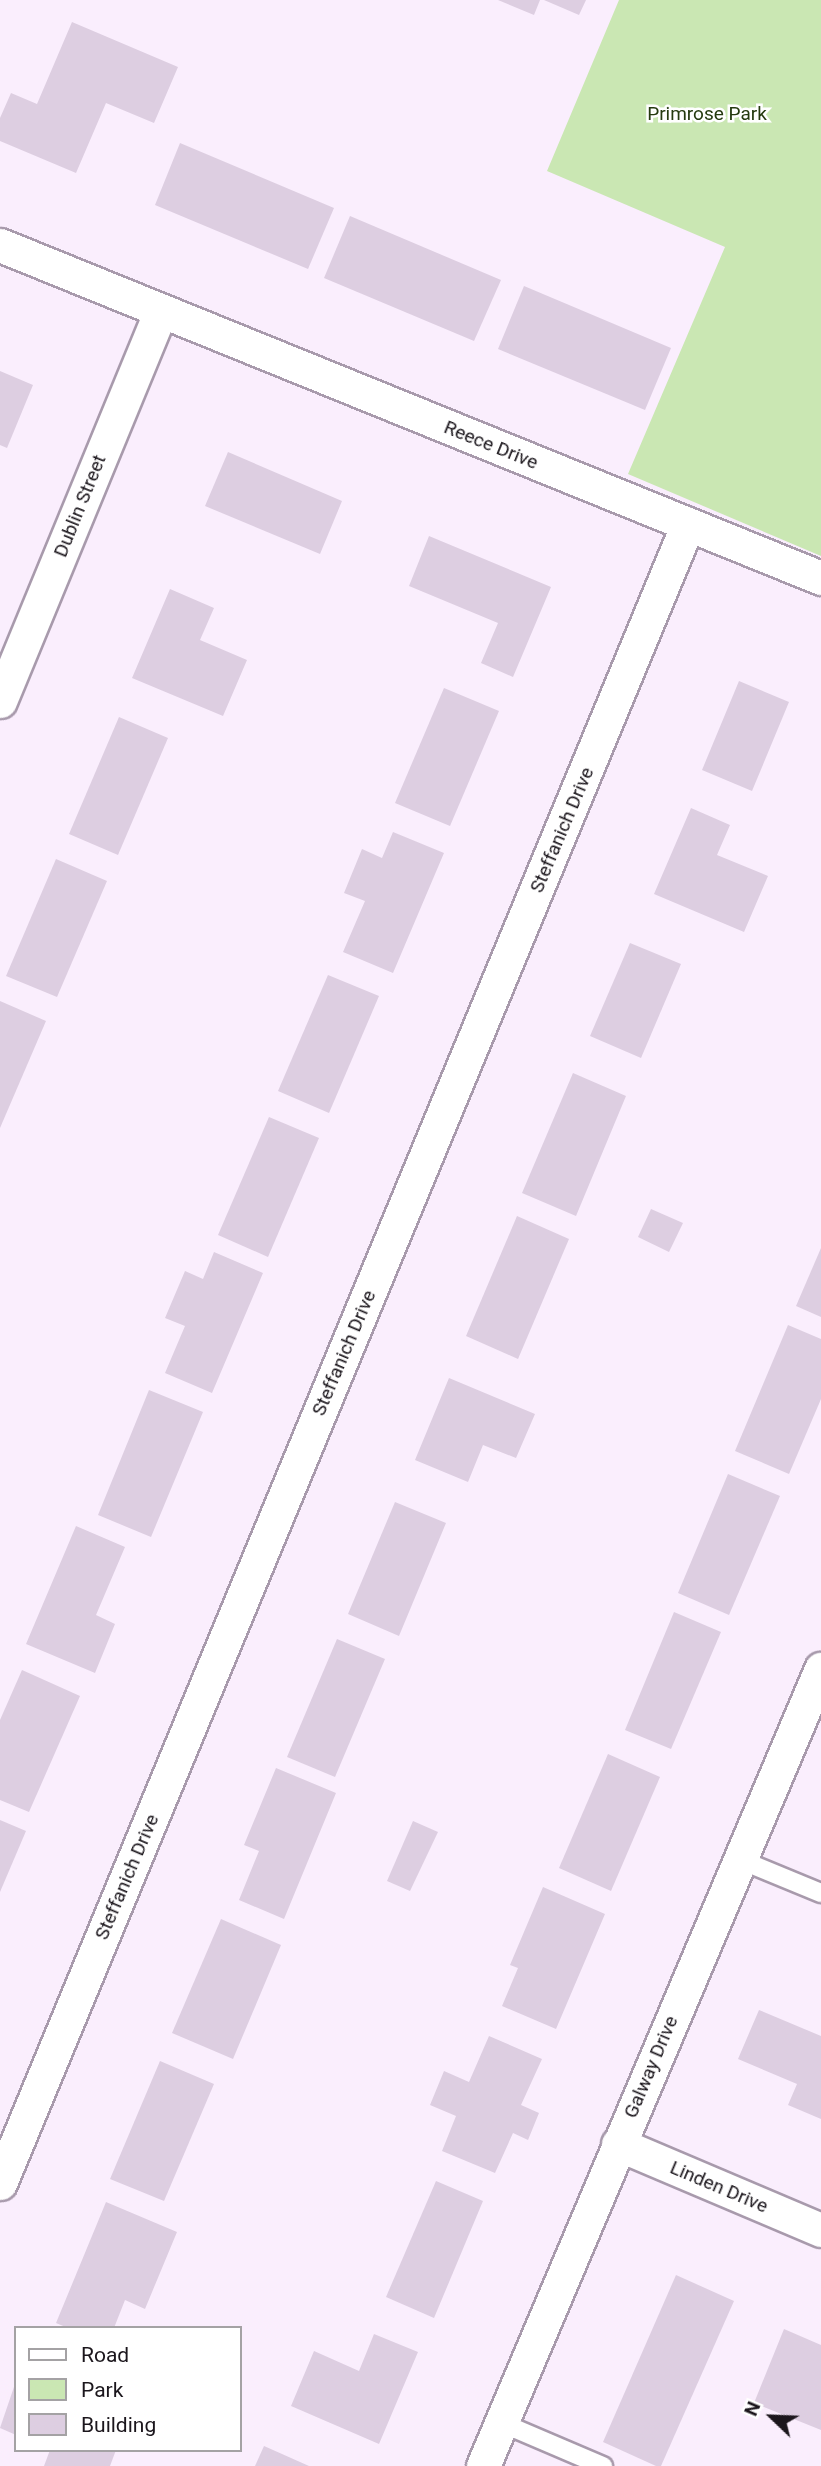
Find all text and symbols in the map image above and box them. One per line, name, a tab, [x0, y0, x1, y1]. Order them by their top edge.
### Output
park label: Primrose Park	[647, 103, 767, 125]
street label: Reece Drive	[441, 416, 541, 474]
street label: Dublin Street	[49, 452, 111, 560]
street label: Steffanich Drive	[525, 764, 599, 896]
street label: Steffanich Drive	[307, 1287, 381, 1419]
street label: Steffanich Drive	[90, 1811, 164, 1943]
street label: Galway Drive	[619, 2012, 683, 2122]
street label: Linden Drive	[667, 2156, 771, 2218]
legend	[14, 2326, 242, 2452]
text: Road	[81, 2343, 129, 2367]
text: Park	[81, 2378, 123, 2402]
north arrow	[737, 2382, 807, 2452]
text: N	[739, 2398, 765, 2419]
text: Building	[81, 2413, 156, 2437]

